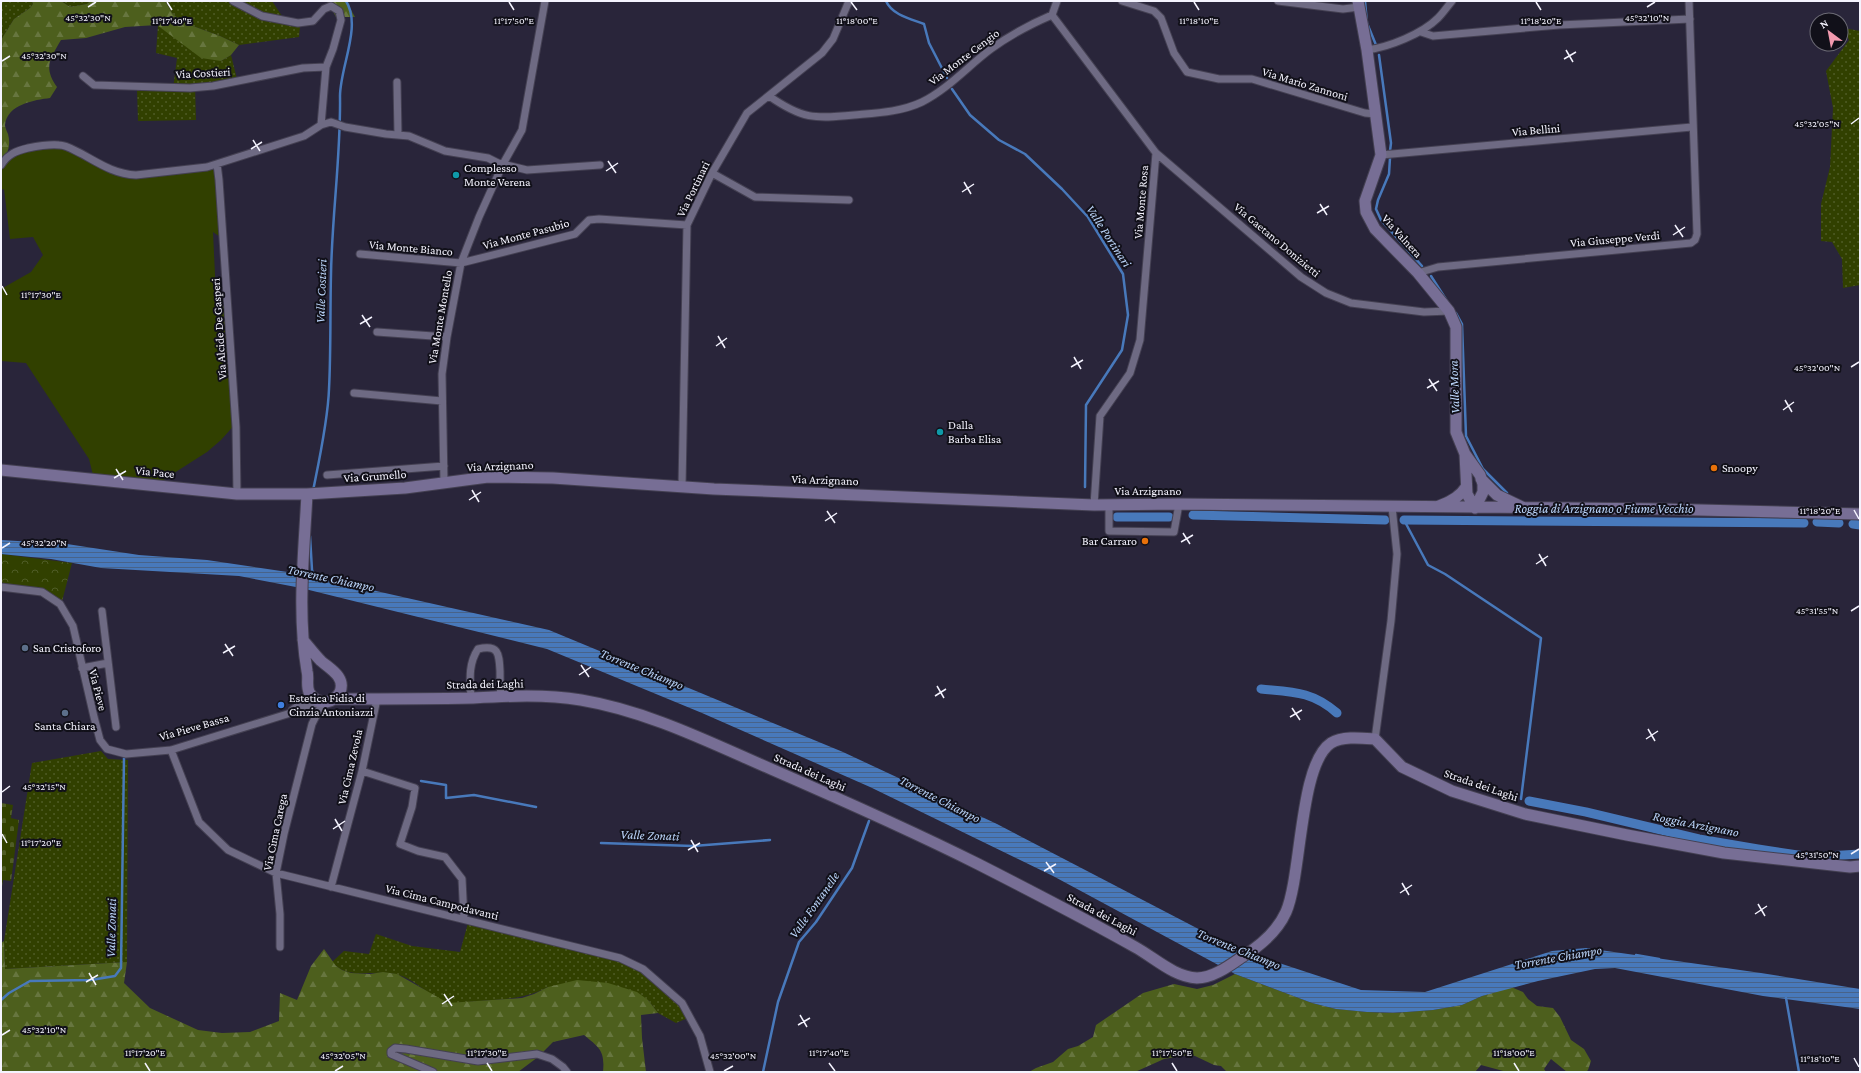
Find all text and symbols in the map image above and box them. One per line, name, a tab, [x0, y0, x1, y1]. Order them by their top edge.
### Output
text: 45°32'30"N	[65, 12, 111, 23]
text: 45°32'10"N	[1625, 12, 1670, 23]
north arrow	[1809, 12, 1849, 52]
text: 11°17'40"E	[152, 15, 193, 26]
text: 11°17'50"E	[494, 15, 534, 26]
text: 11°18'00"E	[836, 15, 878, 26]
text: 11°18'10"E	[1179, 15, 1219, 26]
text: 11°18'20"E	[1521, 15, 1562, 26]
text: N	[1817, 16, 1830, 31]
street label: Via Monte Cengio	[926, 26, 1002, 88]
text: 45°32'30"N	[21, 50, 67, 61]
street label: Via Mario Zannoni	[1260, 64, 1350, 104]
street label: Via Costieri	[175, 65, 231, 81]
text: 45°32'05"N	[1794, 118, 1840, 129]
street label: Via Bellini	[1511, 121, 1561, 139]
street label: Via Portinari	[674, 159, 712, 219]
place label: Complesso Monte Verena	[464, 161, 531, 189]
street label: Via Monte Rosa	[1131, 164, 1151, 240]
marker: Complesso Monte Verena	[451, 170, 461, 180]
street label: Via Gaetano Donizietti	[1231, 200, 1323, 280]
water label: Valle Portinari	[1083, 202, 1135, 270]
street label: Via Valnera	[1379, 211, 1426, 261]
street label: Via Monte Pasubio	[481, 216, 571, 252]
street label: Via Giuseppe Verdi	[1570, 228, 1660, 250]
street label: Via Monte Bianco	[369, 237, 453, 259]
water label: Valle Costieri	[312, 258, 330, 323]
street label: Via Monte Montello	[425, 269, 455, 365]
street label: Via Alcide De Gasperi	[208, 278, 230, 380]
text: 11°17'30"E	[21, 289, 62, 300]
water label: Valle Mora	[1446, 360, 1462, 414]
text: 45°32'00"N	[1794, 362, 1841, 373]
place label: Dalla Barba Elisa	[948, 418, 1002, 446]
marker: Dalla Barba Elisa	[935, 427, 945, 437]
street label: Via Arzignano	[466, 458, 534, 474]
place label: Snoopy	[1722, 461, 1758, 475]
street label: Via Pace	[135, 463, 175, 481]
marker: Snoopy	[1709, 463, 1719, 473]
street label: Via Grumello	[343, 467, 407, 485]
street label: Via Arzignano	[791, 472, 859, 488]
street label: Via Arzignano	[1114, 484, 1182, 498]
water label: Roggia di Arzignano o Fiume Vecchio	[1514, 501, 1694, 516]
text: 11°18'20"E	[1800, 505, 1841, 516]
place label: Bar Carraro	[1082, 534, 1137, 548]
marker: Bar Carraro	[1140, 536, 1150, 546]
text: 45°32'20"N	[21, 537, 67, 548]
water label: Torrente Chiampo	[286, 561, 376, 595]
text: 45°31'55"N	[1796, 605, 1839, 616]
place label: San Cristoforo	[33, 641, 101, 655]
marker: San Cristoforo	[20, 643, 30, 653]
water label: Torrente Chiampo	[598, 645, 686, 693]
street label: Via Pieve	[86, 668, 110, 712]
street label: Strada dei Laghi	[446, 676, 524, 692]
place label: Estetica Fidia di Cinzia Antoniazzi	[289, 691, 373, 719]
marker: Estetica Fidia di Cinzia Antoniazzi	[276, 700, 286, 710]
marker: Santa Chiara	[60, 708, 70, 718]
street label: Via Pieve Bassa	[157, 710, 231, 744]
place label: Santa Chiara	[34, 719, 96, 733]
street label: Via Cima Zevola	[335, 728, 366, 806]
street label: Strada dei Laghi	[772, 750, 848, 794]
street label: Strada dei Laghi	[1442, 766, 1520, 804]
water label: Torrente Chiampo	[897, 772, 983, 826]
text: 45°32'15"N	[22, 781, 66, 792]
street label: Via Cima Carega	[260, 792, 290, 872]
water label: Roggia Arzignano	[1652, 808, 1741, 840]
water label: Valle Zonati	[620, 826, 680, 844]
text: 11°17'20"E	[21, 837, 62, 848]
text: 45°31'50"N	[1795, 849, 1839, 860]
water label: Valle Fontanelle	[786, 869, 842, 941]
street label: Via Cima Campodavanti	[384, 881, 500, 923]
street label: Strada dei Laghi	[1065, 890, 1139, 938]
water label: Valle Zonati	[103, 898, 119, 958]
water label: Torrente Chiampo	[1195, 925, 1283, 973]
water label: Torrente Chiampo	[1513, 942, 1603, 972]
text: 45°32'10"N	[22, 1024, 67, 1035]
text: 11°17'20"E	[125, 1047, 166, 1058]
text: 11°17'30"E	[467, 1047, 508, 1058]
text: 11°17'40"E	[809, 1047, 850, 1058]
text: 11°17'50"E	[1152, 1047, 1192, 1058]
text: 11°18'00"E	[1493, 1047, 1535, 1058]
text: 45°32'05"N	[320, 1050, 366, 1061]
text: 45°32'00"N	[710, 1050, 757, 1061]
text: 11°18'10"E	[1800, 1053, 1840, 1064]

